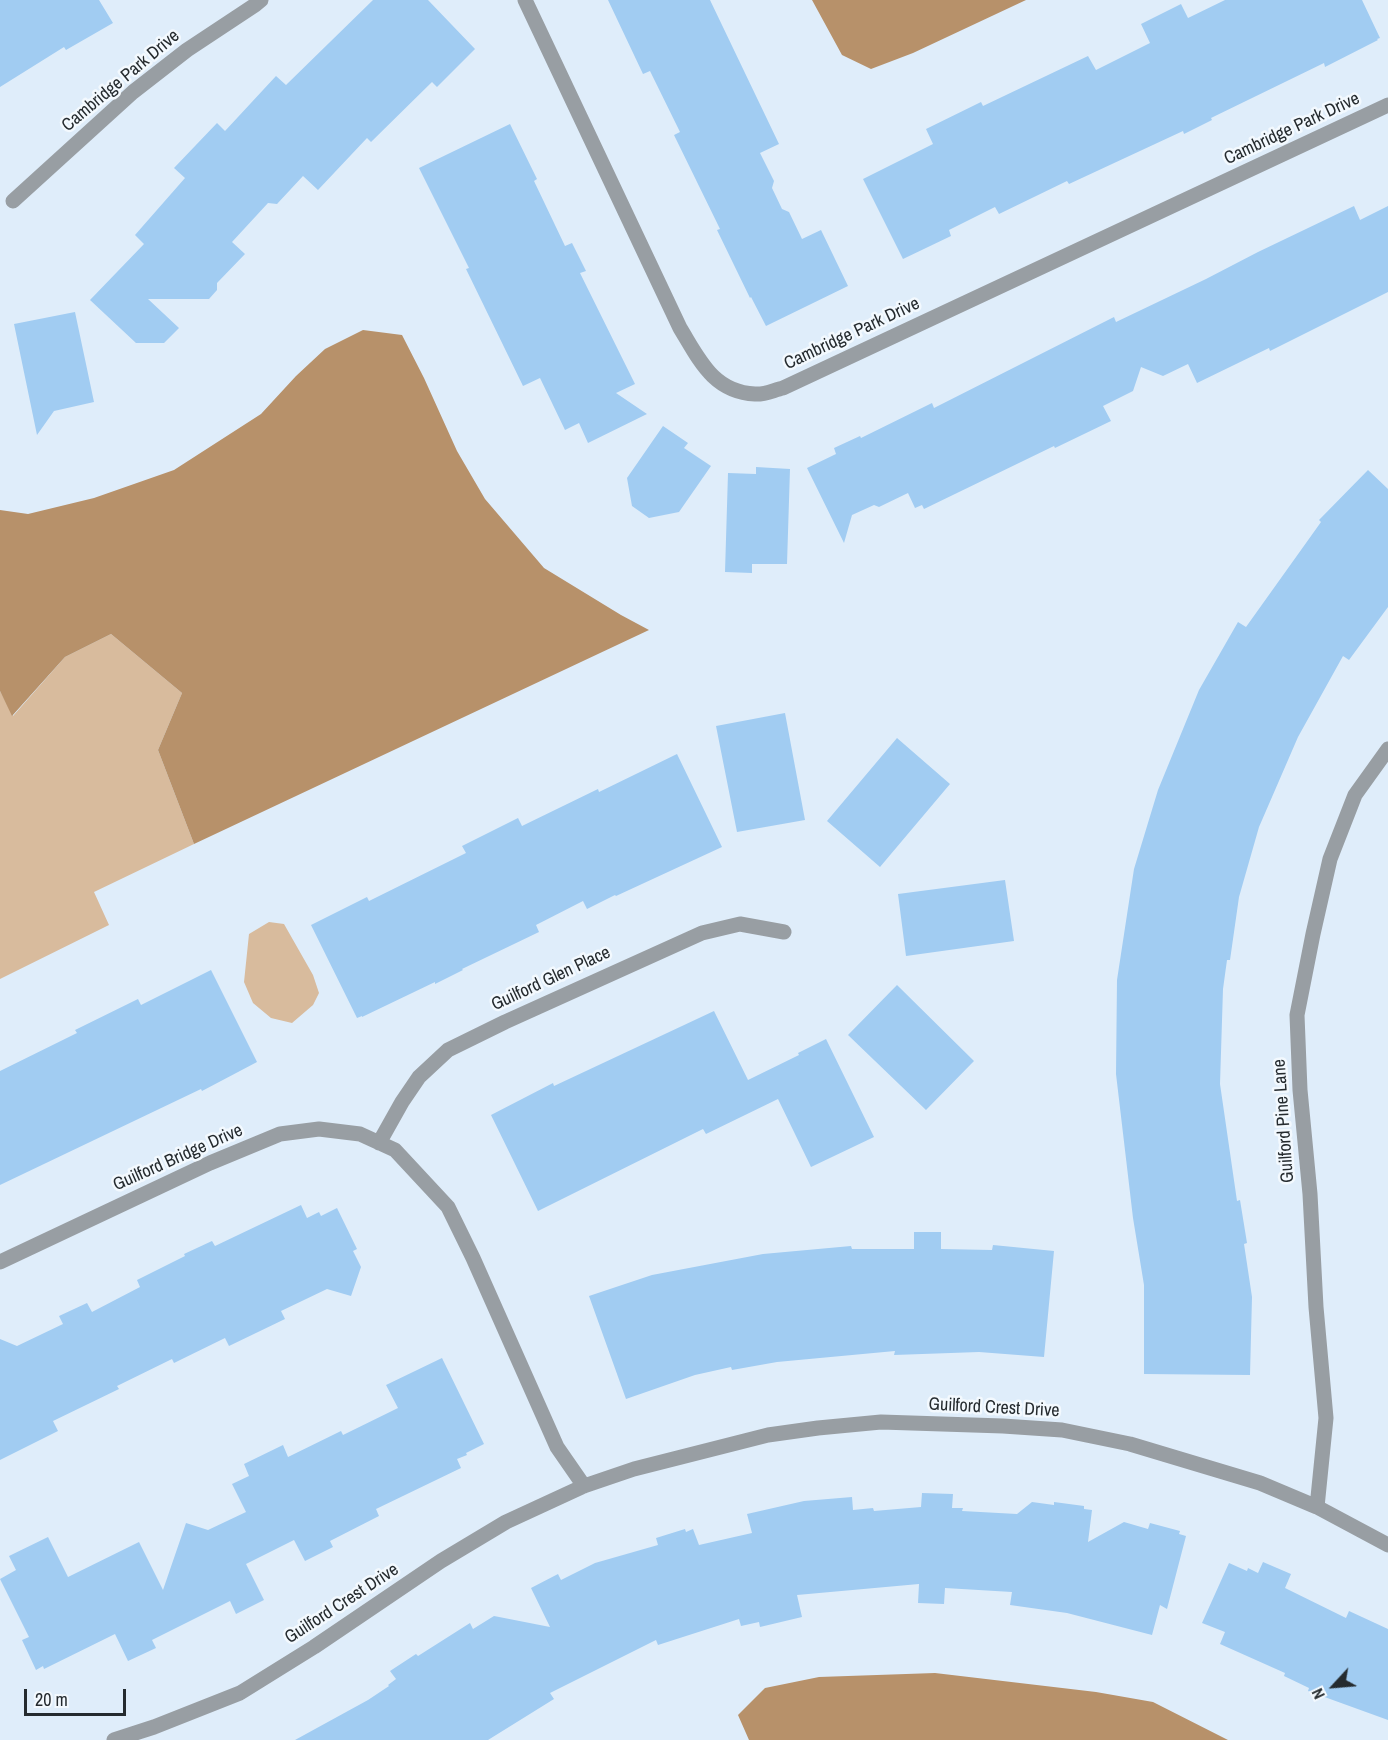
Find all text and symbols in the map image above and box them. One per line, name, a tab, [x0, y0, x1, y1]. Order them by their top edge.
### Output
street label: Cambridge Park Drive	[58, 26, 184, 136]
street label: Cambridge Park Drive	[1221, 88, 1363, 170]
street label: Cambridge Park Drive	[781, 293, 923, 375]
street label: Guilford Glen Place	[488, 942, 614, 1016]
street label: Guilford Pine Lane	[1269, 1058, 1299, 1184]
street label: Guilford Bridge Drive	[110, 1120, 246, 1196]
street label: Guilford Crest Drive	[928, 1394, 1060, 1422]
street label: Guilford Crest Drive	[281, 1559, 403, 1649]
north arrow	[1304, 1656, 1364, 1716]
scale bar	[27, 1677, 129, 1715]
text: N	[1306, 1685, 1330, 1703]
text: 20 m	[35, 1687, 68, 1712]

